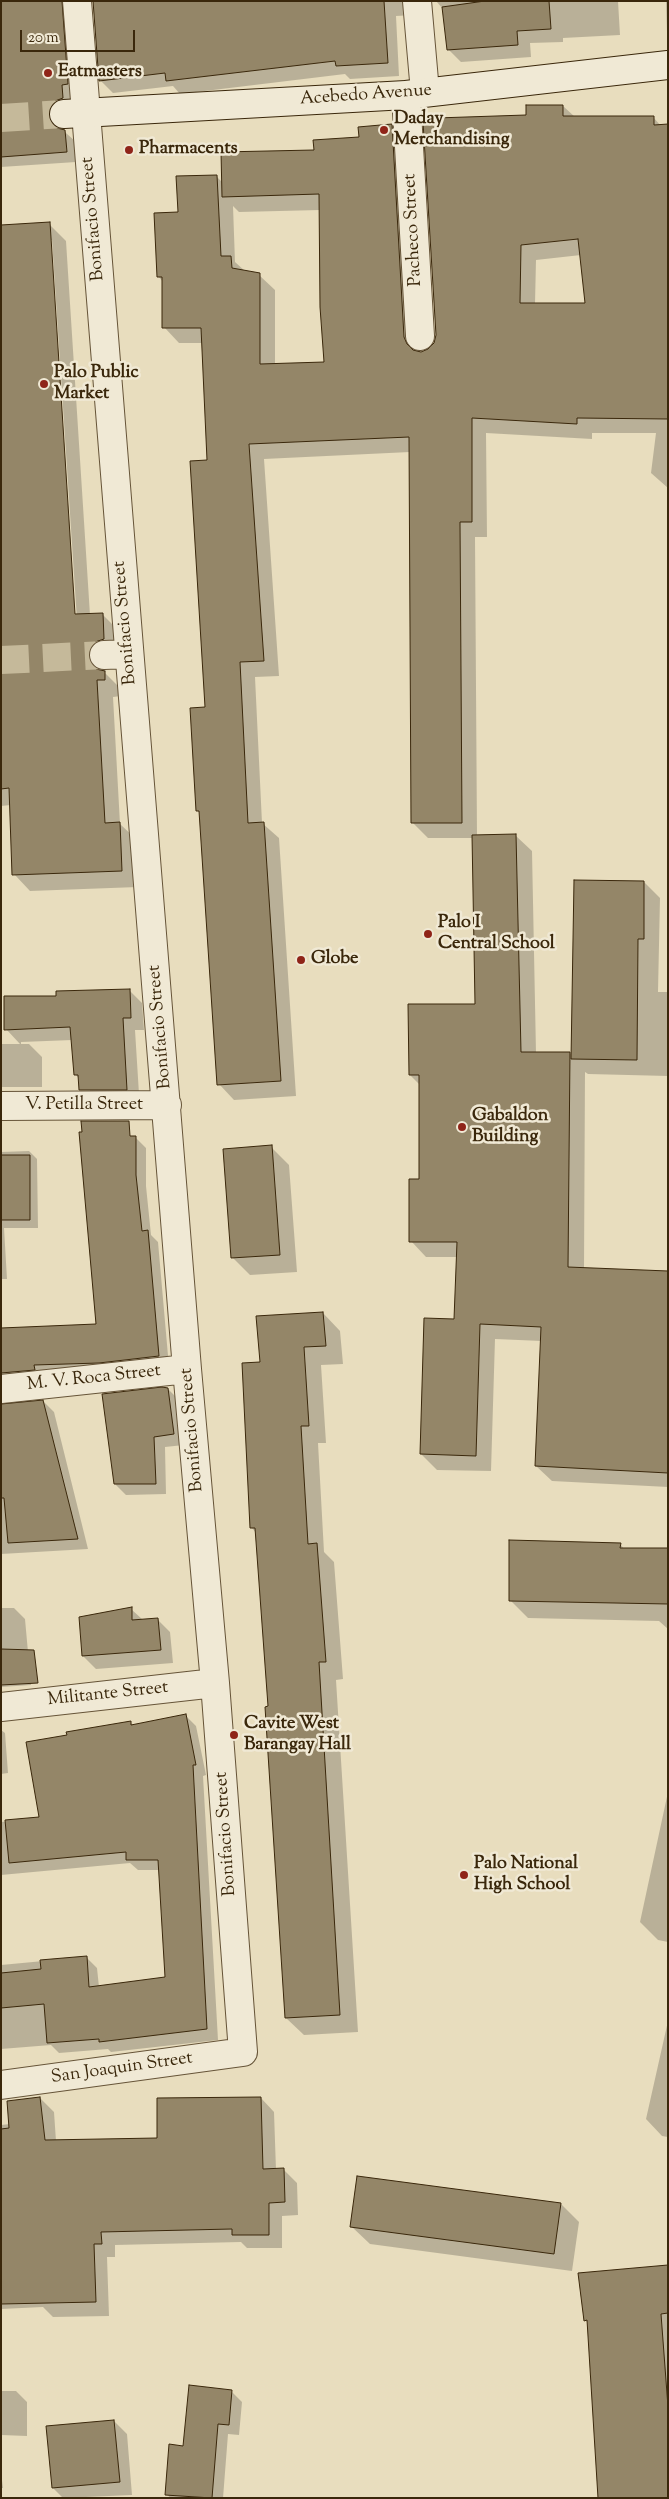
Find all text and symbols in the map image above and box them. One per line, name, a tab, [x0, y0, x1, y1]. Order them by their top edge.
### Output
scale bar	[22, 20, 138, 52]
text: 20 m	[28, 28, 59, 49]
place label: Eatmasters	[58, 62, 142, 84]
marker: Eatmasters	[42, 67, 54, 79]
street label: Acebedo Avenue	[299, 81, 433, 111]
place label: Daday Merchandising	[394, 109, 509, 152]
marker: Daday Merchandising	[378, 124, 390, 136]
place label: Pharmacents	[139, 139, 238, 161]
marker: Pharmacents	[123, 144, 135, 156]
street label: Bonifacio Street	[78, 156, 110, 282]
street label: Pacheco Street	[400, 173, 428, 287]
place label: Palo Public Market	[54, 363, 139, 406]
marker: Palo Public Market	[38, 378, 50, 390]
street label: Bonifacio Street	[110, 560, 142, 686]
place label: Palo I Central School	[438, 913, 555, 956]
marker: Palo I Central School	[422, 928, 434, 940]
place label: Globe	[311, 949, 358, 971]
marker: Globe	[295, 954, 307, 966]
street label: Bonifacio Street	[145, 964, 177, 1090]
street label: V. Petilla Street	[25, 1095, 143, 1117]
place label: Gabaldon Building	[472, 1106, 548, 1148]
marker: Gabaldon Building	[456, 1121, 468, 1133]
street label: M. V. Roca Street	[26, 1361, 162, 1397]
street label: Bonifacio Street	[177, 1367, 209, 1493]
street label: Militante Street	[46, 1678, 170, 1712]
place label: Cavite West Barangay Hall	[244, 1714, 351, 1756]
marker: Cavite West Barangay Hall	[228, 1729, 240, 1741]
street label: Bonifacio Street	[212, 1771, 242, 1897]
place label: Palo National High School	[474, 1854, 578, 1896]
marker: Palo National High School	[458, 1869, 470, 1881]
street label: San Joaquin Street	[50, 2048, 194, 2090]

